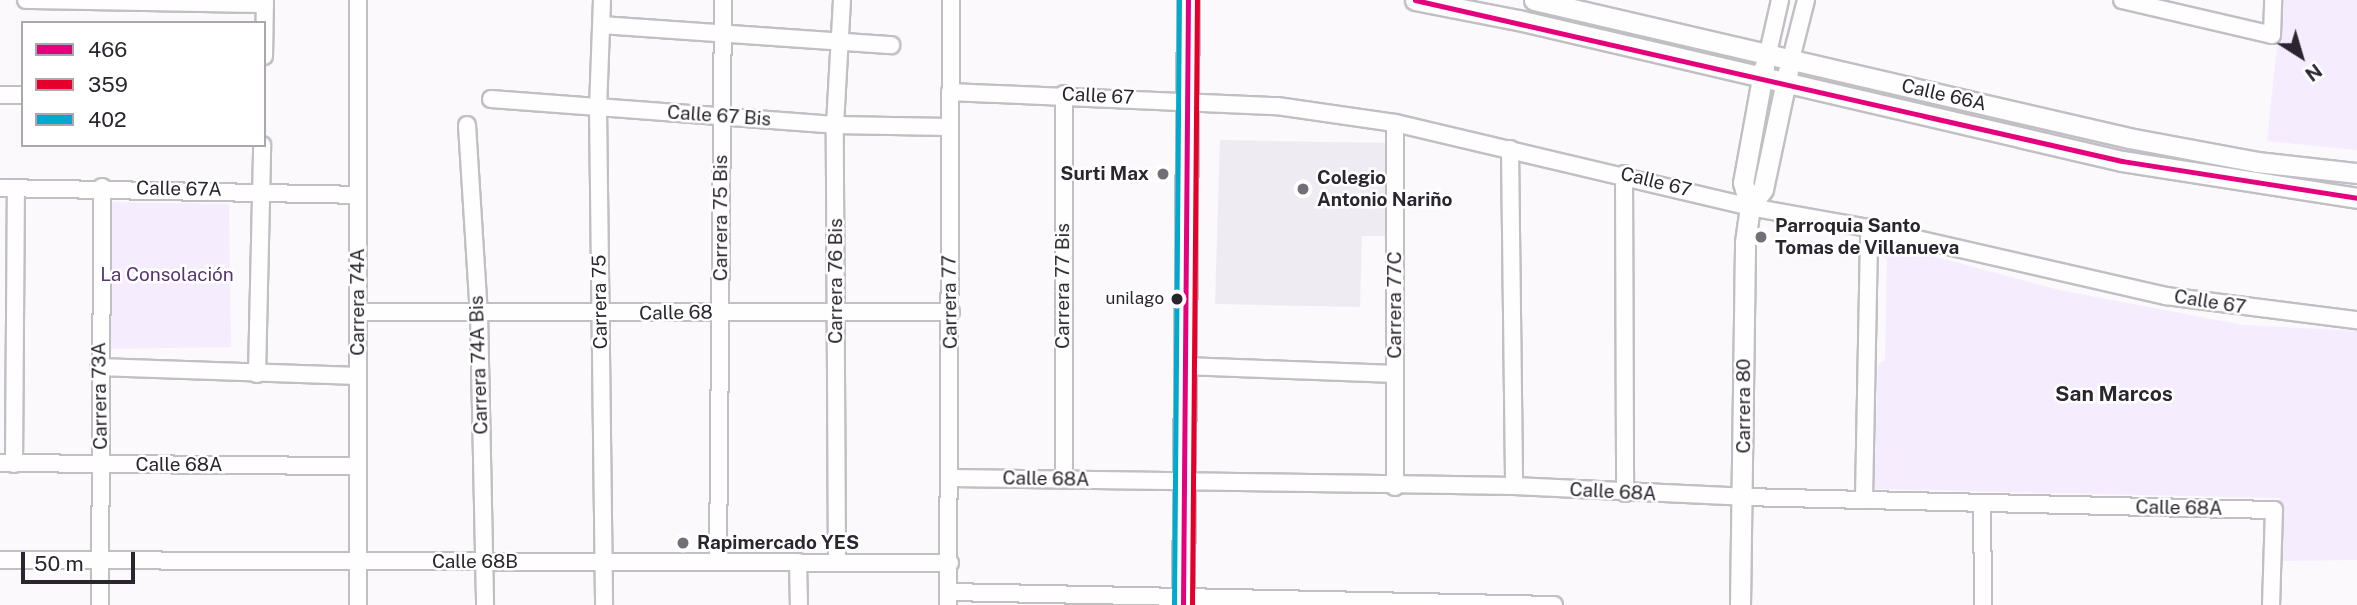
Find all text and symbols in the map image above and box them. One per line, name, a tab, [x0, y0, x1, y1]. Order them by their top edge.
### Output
legend	[21, 21, 266, 147]
north arrow	[2266, 21, 2336, 91]
text: 466	[88, 37, 127, 62]
text: N	[2301, 60, 2326, 86]
text: 359	[88, 72, 128, 97]
street label: Calle 66A	[1899, 74, 1989, 116]
street label: Calle 67	[1061, 83, 1135, 109]
street label: Calle 67 Bis	[666, 101, 772, 131]
text: 402	[88, 107, 127, 132]
street label: Carrera 75 Bis	[710, 155, 732, 281]
street label: Calle 67	[1618, 162, 1694, 202]
place label: Surti Max	[1060, 163, 1149, 185]
marker: Surti Max	[1155, 166, 1171, 182]
place label: Colegio Antonio Nariño	[1317, 167, 1453, 211]
street label: Calle 67A	[136, 177, 222, 201]
marker: Colegio Antonio Nariño	[1295, 181, 1311, 197]
place label: Parroquia Santo Tomas de Villanueva	[1775, 215, 1960, 259]
street label: Carrera 76 Bis	[825, 218, 847, 344]
street label: Carrera 77 Bis	[1052, 223, 1074, 349]
marker: Parroquia Santo Tomas de Villanueva	[1753, 229, 1769, 245]
street label: Carrera 74A	[347, 248, 369, 356]
street label: Carrera 77C	[1384, 251, 1406, 359]
street label: Carrera 75	[588, 254, 612, 350]
street label: Carrera 77	[938, 255, 962, 349]
park label: La Consolación	[100, 264, 234, 286]
street label: Calle 67	[2172, 285, 2248, 319]
place label: unilago	[1106, 289, 1164, 309]
marker: unilago	[1170, 292, 1184, 306]
street label: Carrera 74A Bis	[465, 295, 493, 435]
street label: Calle 68	[639, 301, 713, 325]
street label: Carrera 73A	[88, 342, 112, 450]
street label: Carrera 80	[1733, 359, 1755, 453]
district label: San Marcos	[2055, 381, 2173, 407]
street label: Calle 68A	[135, 454, 223, 476]
street label: Calle 68A	[1002, 467, 1090, 491]
street label: Calle 68A	[1569, 478, 1657, 506]
street label: Calle 68A	[2135, 496, 2223, 520]
place label: Rapimercado YES	[697, 532, 859, 554]
marker: Rapimercado YES	[675, 535, 691, 551]
scale bar	[24, 538, 138, 582]
text: 50 m	[34, 551, 84, 576]
street label: Calle 68B	[432, 551, 518, 573]

